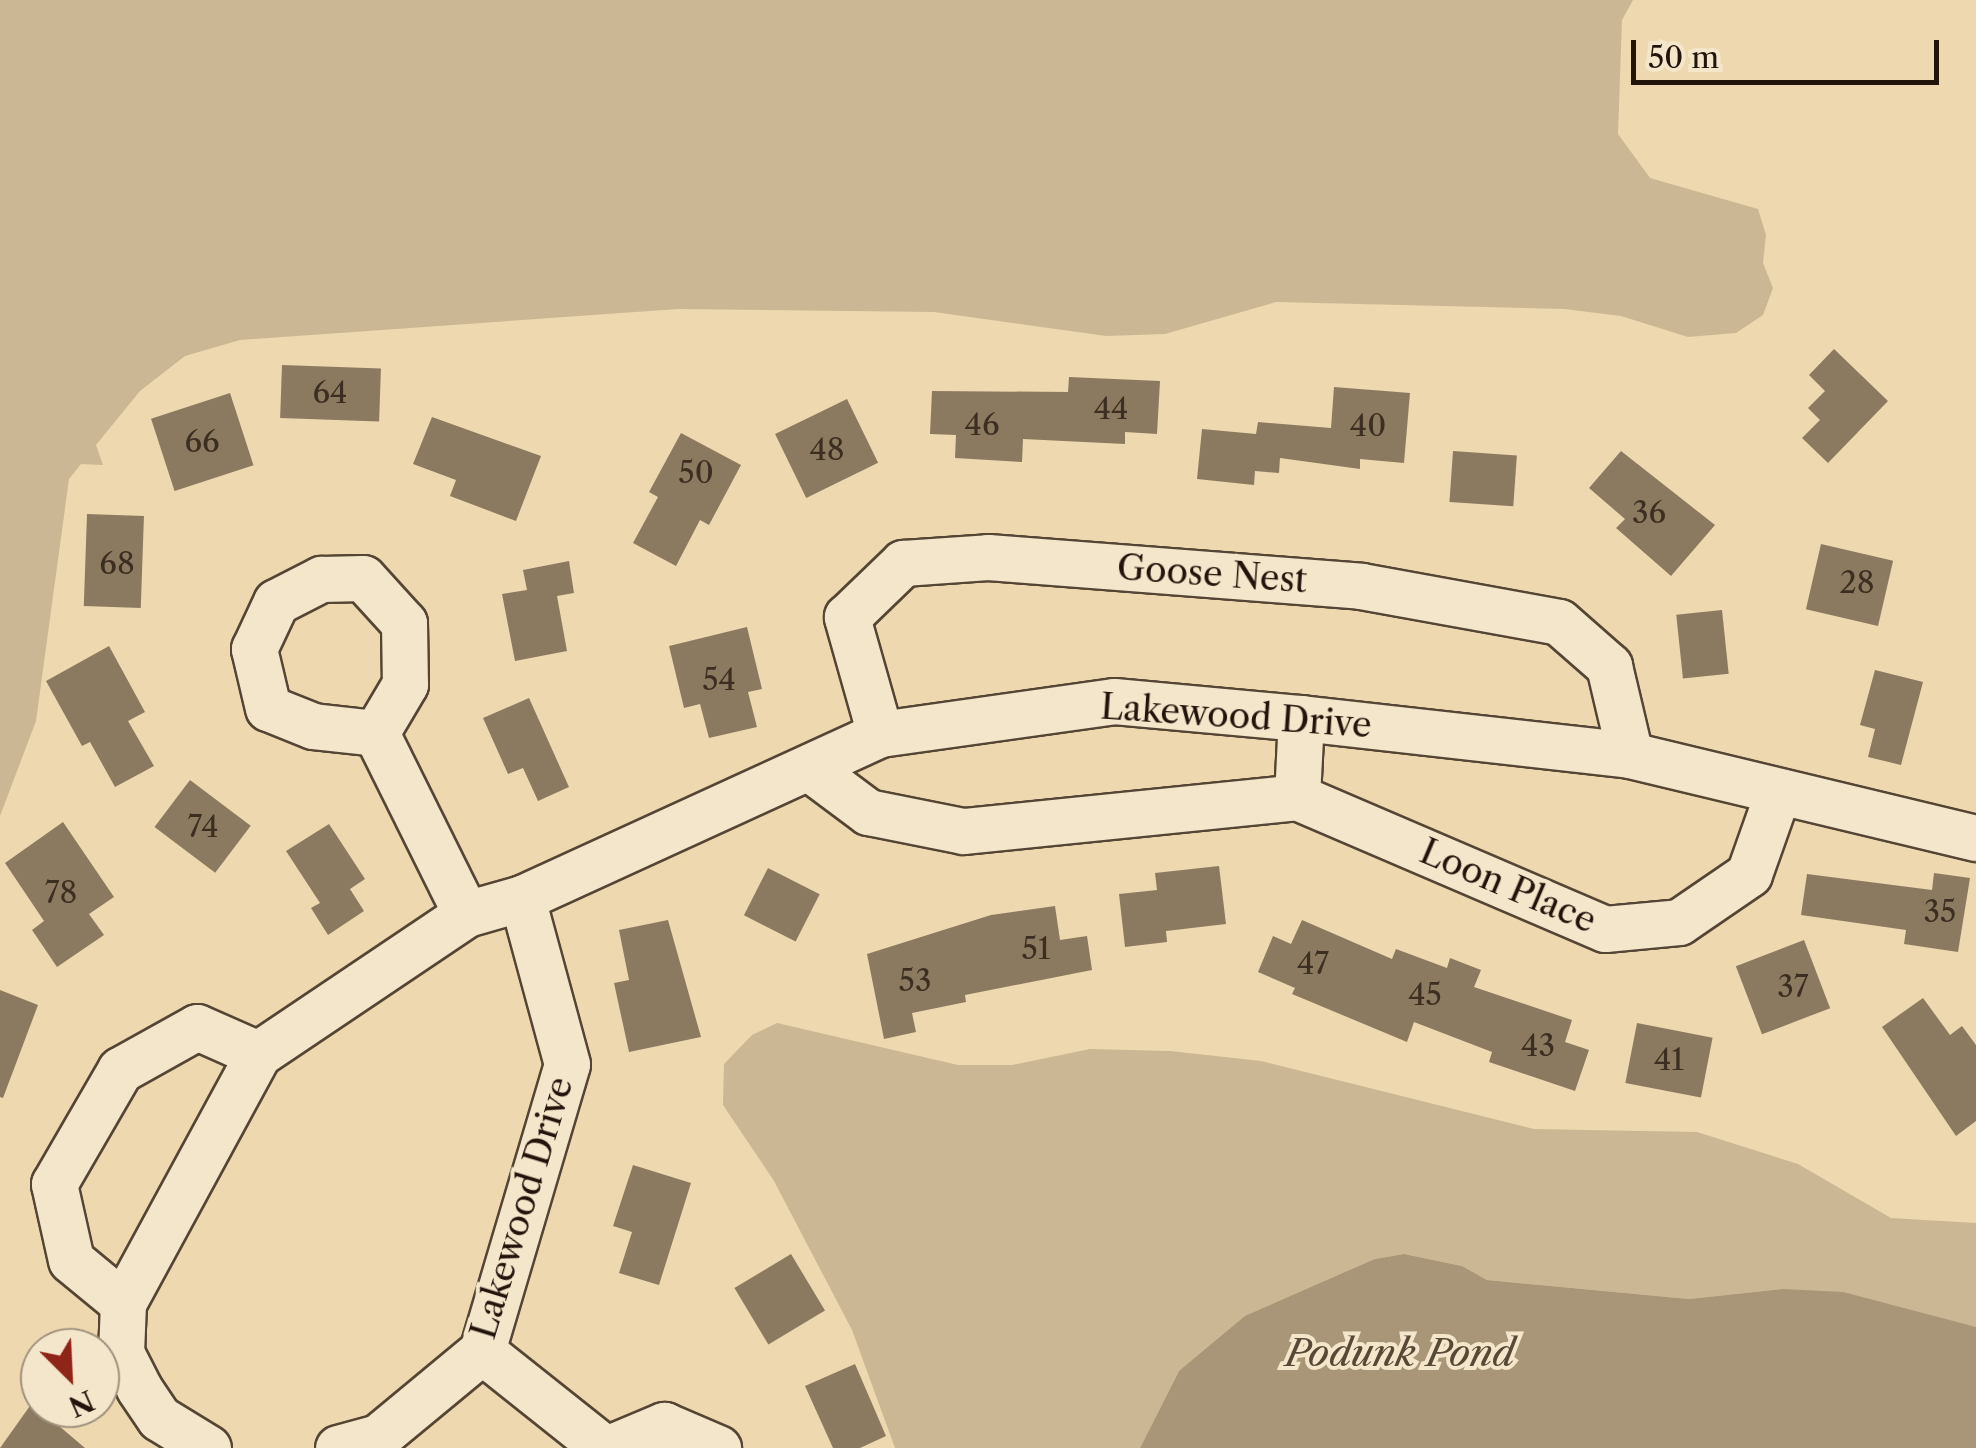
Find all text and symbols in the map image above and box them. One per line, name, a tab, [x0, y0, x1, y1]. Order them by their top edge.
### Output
scale bar	[1636, 20, 1944, 82]
text: 50 m	[1648, 39, 1719, 76]
house number: 64	[313, 375, 347, 411]
house number: 44	[1094, 391, 1128, 427]
house number: 46	[965, 407, 999, 443]
house number: 40	[1350, 408, 1386, 444]
house number: 66	[184, 424, 220, 460]
house number: 48	[809, 432, 845, 468]
house number: 50	[678, 455, 714, 491]
house number: 36	[1632, 495, 1666, 531]
house number: 68	[99, 546, 135, 582]
street label: Goose Nest	[1116, 546, 1308, 602]
house number: 28	[1839, 565, 1875, 601]
house number: 54	[702, 662, 736, 698]
street label: Lakewood Drive	[1099, 686, 1373, 746]
house number: 74	[187, 809, 219, 845]
street label: Loon Place	[1414, 830, 1602, 942]
house number: 78	[45, 875, 77, 911]
house number: 35	[1924, 894, 1956, 930]
house number: 51	[1022, 931, 1050, 967]
house number: 47	[1297, 946, 1329, 982]
house number: 53	[899, 963, 931, 999]
house number: 37	[1777, 969, 1809, 1005]
house number: 45	[1408, 977, 1442, 1013]
house number: 43	[1521, 1028, 1555, 1064]
house number: 41	[1654, 1042, 1684, 1078]
street label: Lakewood Drive	[462, 1072, 582, 1344]
north arrow	[20, 1328, 120, 1428]
water label: Podunk Pond	[1285, 1330, 1515, 1376]
text: N	[63, 1383, 99, 1424]

